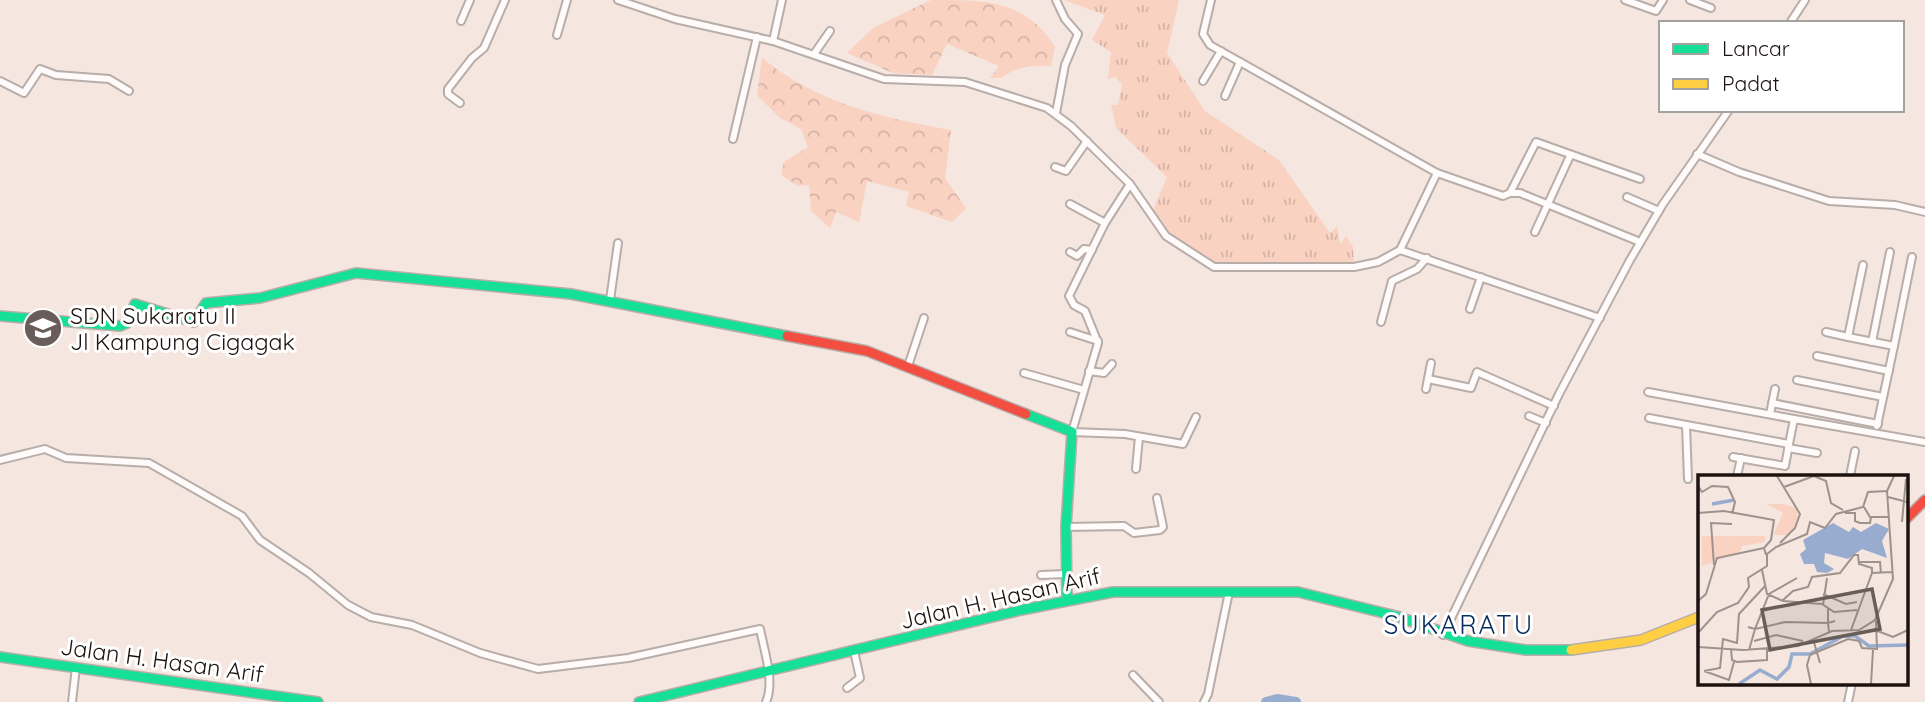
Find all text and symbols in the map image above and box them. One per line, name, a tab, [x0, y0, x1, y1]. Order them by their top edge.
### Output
legend	[1659, 21, 1904, 112]
text: Lancar	[1722, 35, 1790, 61]
text: Padat	[1722, 70, 1780, 96]
place label: SDN Sukaratu II Jl Kampung Cigagak	[70, 301, 295, 356]
school or university icon: SDN Sukaratu II Jl Kampung Cigagak	[22, 307, 64, 349]
inset map	[1698, 475, 1908, 684]
street label: Jalan H. Hasan Arif	[897, 561, 1103, 635]
district label: SUKARATU	[1384, 608, 1534, 641]
street label: Jalan H. Hasan Arif	[59, 631, 265, 689]

